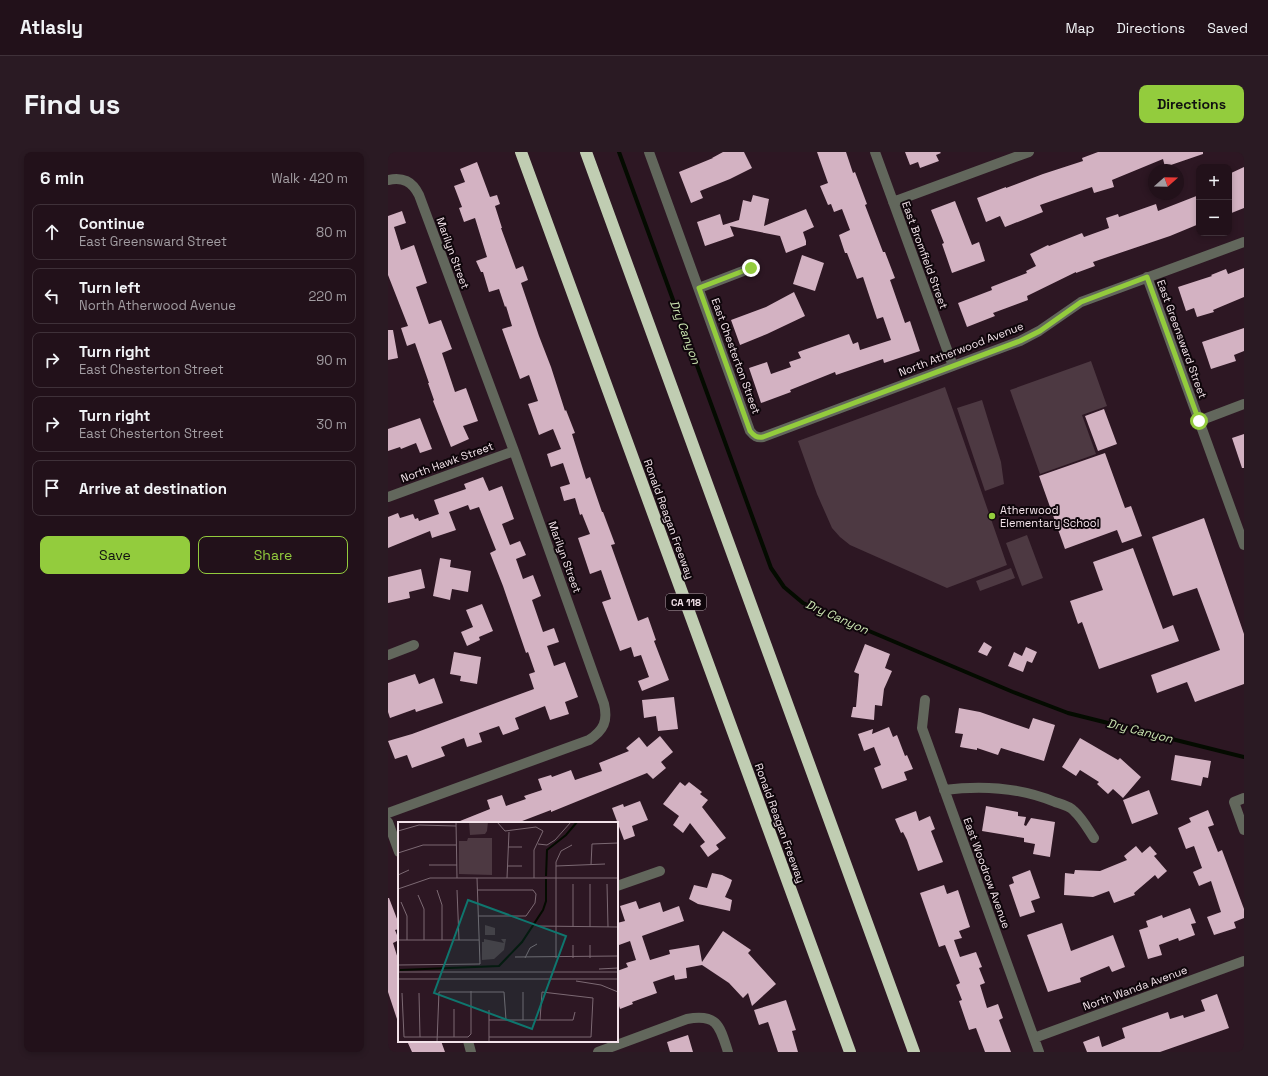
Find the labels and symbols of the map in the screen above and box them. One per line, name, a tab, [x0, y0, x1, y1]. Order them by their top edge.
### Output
north arrow	[1148, 164, 1184, 200]
street label: East Bromfield Street	[899, 199, 951, 311]
street label: Marilyn Street	[434, 215, 472, 291]
route end	[742, 259, 760, 277]
street label: East Greensward Street	[1154, 278, 1210, 400]
street label: East Chesterton Street	[708, 296, 764, 416]
water label: Dry Canyon	[666, 298, 704, 367]
street label: North Atherwood Avenue	[896, 319, 1026, 379]
route start	[1190, 412, 1208, 430]
street label: North Hawk Street	[399, 439, 495, 485]
street label: Ronald Reagan Freeway	[641, 457, 697, 581]
place label: Atherwood Elementary School	[1000, 503, 1099, 530]
marker: Atherwood Elementary School	[987, 511, 997, 521]
street label: Marilyn Street	[546, 519, 584, 595]
road number: CA 118	[666, 594, 706, 610]
water label: Dry Canyon	[803, 596, 871, 638]
water label: Dry Canyon	[1106, 715, 1175, 747]
street label: Ronald Reagan Freeway	[752, 761, 808, 885]
street label: East Woodrow Avenue	[960, 816, 1014, 930]
inset map	[398, 822, 618, 1042]
street label: North Wanda Avenue	[1081, 963, 1189, 1013]

